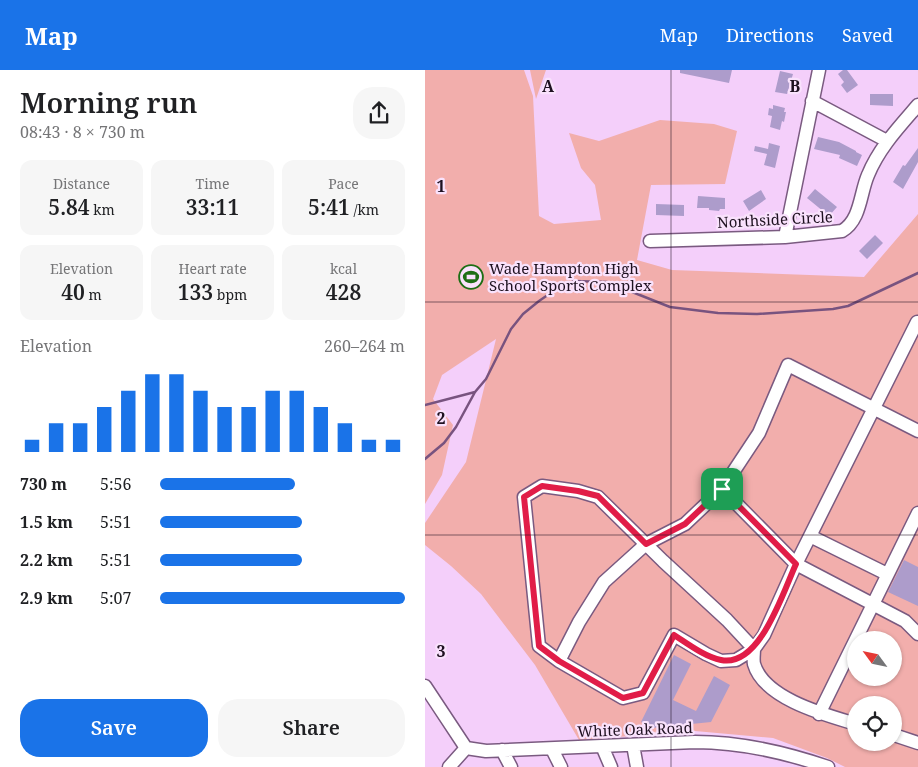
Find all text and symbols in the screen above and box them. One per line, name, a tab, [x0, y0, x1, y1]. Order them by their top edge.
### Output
text: Map	[25, 19, 78, 52]
text: Map	[660, 23, 698, 47]
text: Directions	[726, 23, 814, 47]
text: Saved	[842, 23, 893, 47]
text: A	[542, 75, 555, 97]
text: B	[790, 75, 801, 97]
text: Morning run	[20, 83, 197, 121]
button: share	[353, 87, 405, 139]
text: 08:43 · 8 × 730 m	[20, 121, 145, 143]
text: Distance	[53, 174, 110, 193]
text: Time	[196, 174, 229, 193]
text: Pace	[328, 174, 359, 193]
text: 1	[436, 175, 446, 197]
text: 5.84	[48, 193, 90, 221]
text: 33:11	[186, 193, 239, 221]
text: 5:41	[308, 193, 350, 221]
text: km	[90, 200, 115, 219]
text: /km	[350, 200, 379, 219]
street label: Northside Circle	[717, 206, 833, 232]
place label: Wade Hampton High School Sports Complex	[489, 258, 652, 295]
text: Elevation	[50, 259, 113, 278]
text: Heart rate	[178, 259, 247, 278]
text: kcal	[330, 259, 357, 278]
sports icon: Wade Hampton High School Sports Complex	[458, 264, 484, 290]
text: 40	[61, 278, 85, 306]
text: 133	[178, 278, 213, 306]
text: 428	[326, 278, 361, 306]
text: m	[85, 285, 102, 304]
text: bpm	[213, 285, 247, 304]
text: Elevation	[20, 335, 92, 357]
text: 260–264 m	[324, 335, 405, 357]
text: 2	[436, 407, 446, 429]
pin	[701, 468, 743, 510]
text: 730 m	[20, 473, 67, 495]
text: 5:56	[100, 473, 131, 495]
icon: arrive	[708, 475, 736, 503]
text: 1.5 km	[20, 511, 73, 533]
text: 5:51	[100, 511, 131, 533]
text: 2.2 km	[20, 549, 73, 571]
text: 5:51	[100, 549, 131, 571]
text: 2.9 km	[20, 587, 73, 609]
text: 5:07	[100, 587, 131, 609]
north arrow	[847, 631, 903, 686]
map controls	[847, 631, 902, 751]
text: 3	[436, 640, 446, 662]
button: locate	[847, 696, 902, 751]
button: Save	[20, 699, 208, 757]
button: Share	[218, 699, 405, 757]
street label: White Oak Road	[577, 717, 693, 741]

